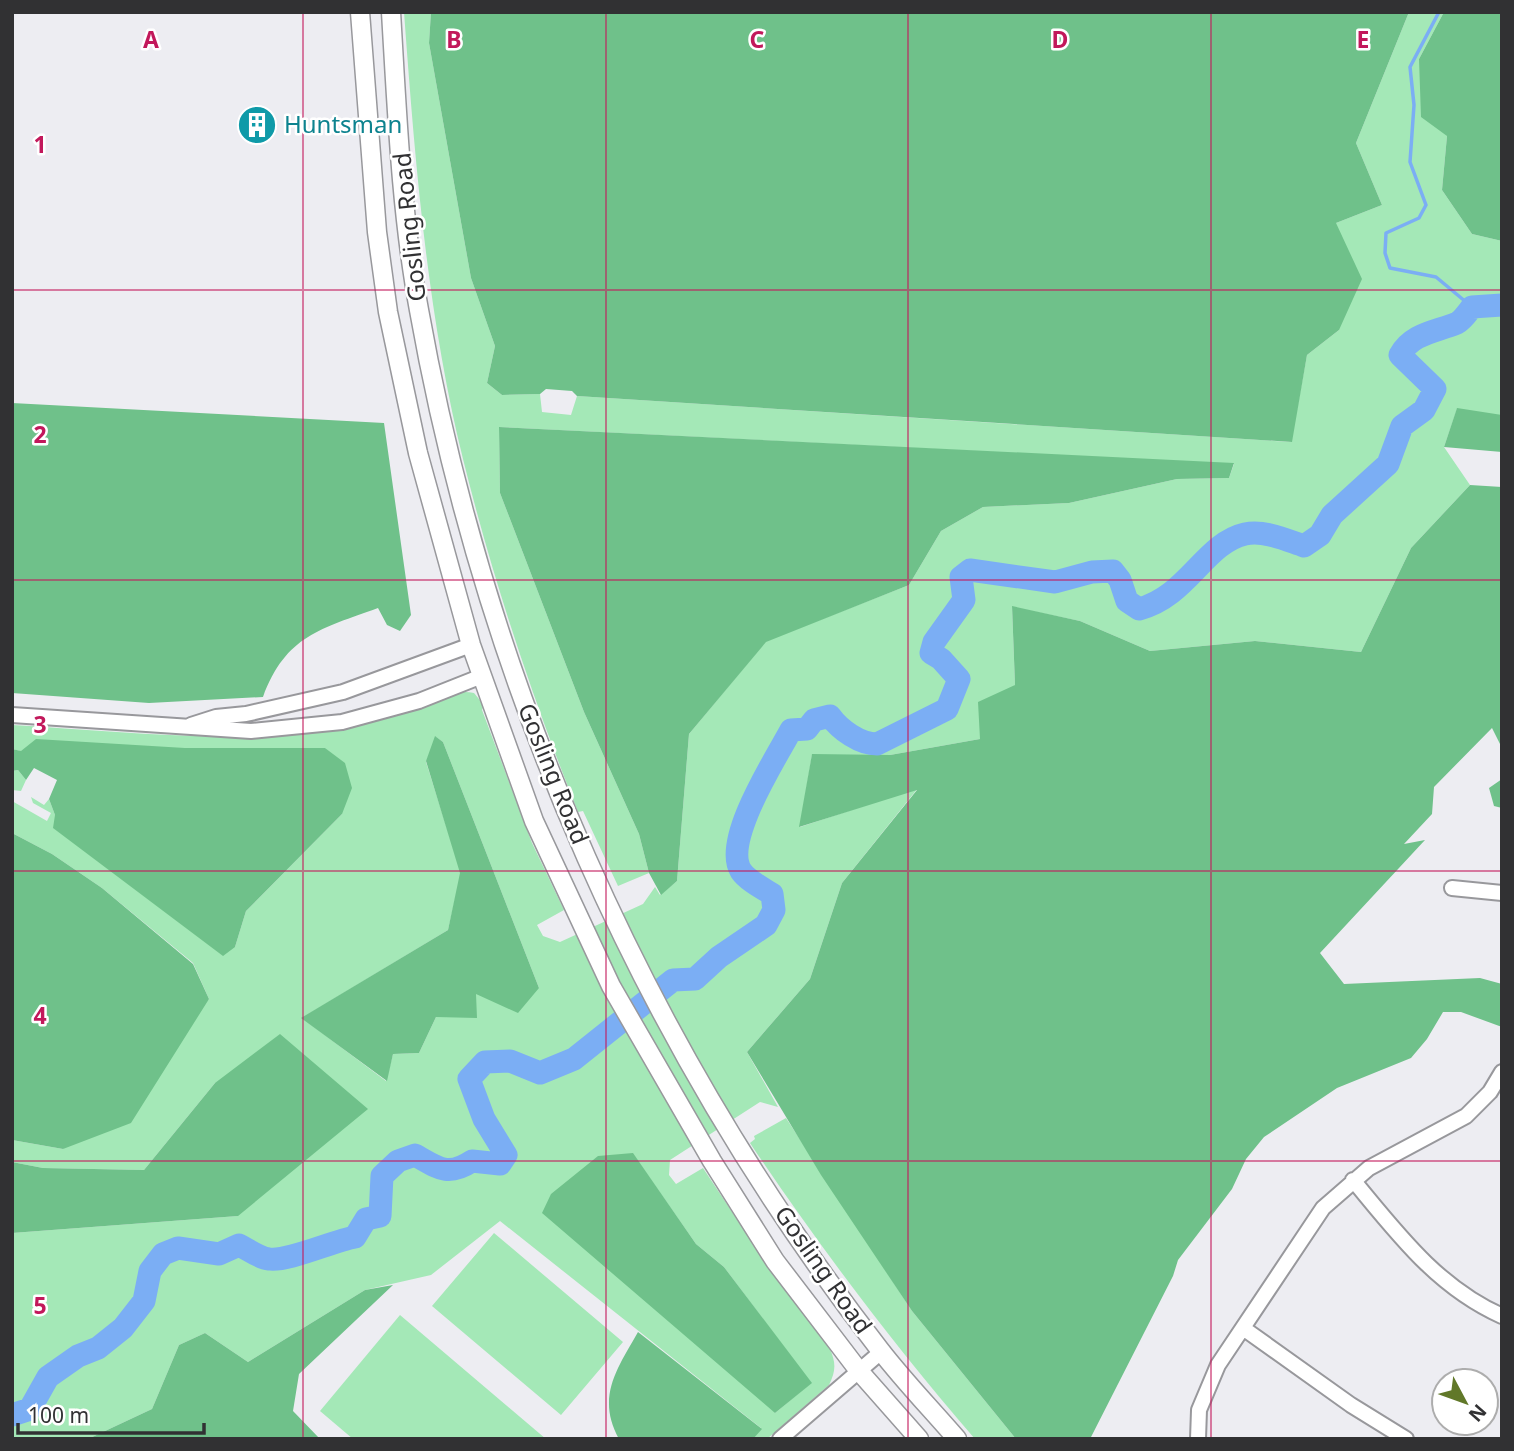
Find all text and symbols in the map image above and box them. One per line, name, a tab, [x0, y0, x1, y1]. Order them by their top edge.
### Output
text: A	[143, 23, 159, 55]
text: B	[446, 23, 462, 55]
text: C	[750, 23, 765, 55]
text: D	[1052, 23, 1068, 55]
text: E	[1357, 23, 1369, 55]
building icon: Huntsman	[236, 104, 278, 146]
place label: Huntsman	[284, 107, 402, 140]
text: 1	[33, 128, 47, 160]
street label: Gosling Road	[384, 151, 433, 303]
text: 2	[33, 418, 47, 450]
street label: Gosling Road	[511, 698, 598, 849]
text: 3	[33, 708, 47, 740]
text: 4	[33, 999, 47, 1031]
street label: Gosling Road	[768, 1198, 881, 1340]
text: 5	[33, 1289, 47, 1321]
north arrow	[1430, 1367, 1500, 1437]
scale bar	[18, 1392, 203, 1436]
text: N	[1463, 1399, 1493, 1428]
text: 100 m	[28, 1401, 89, 1429]

